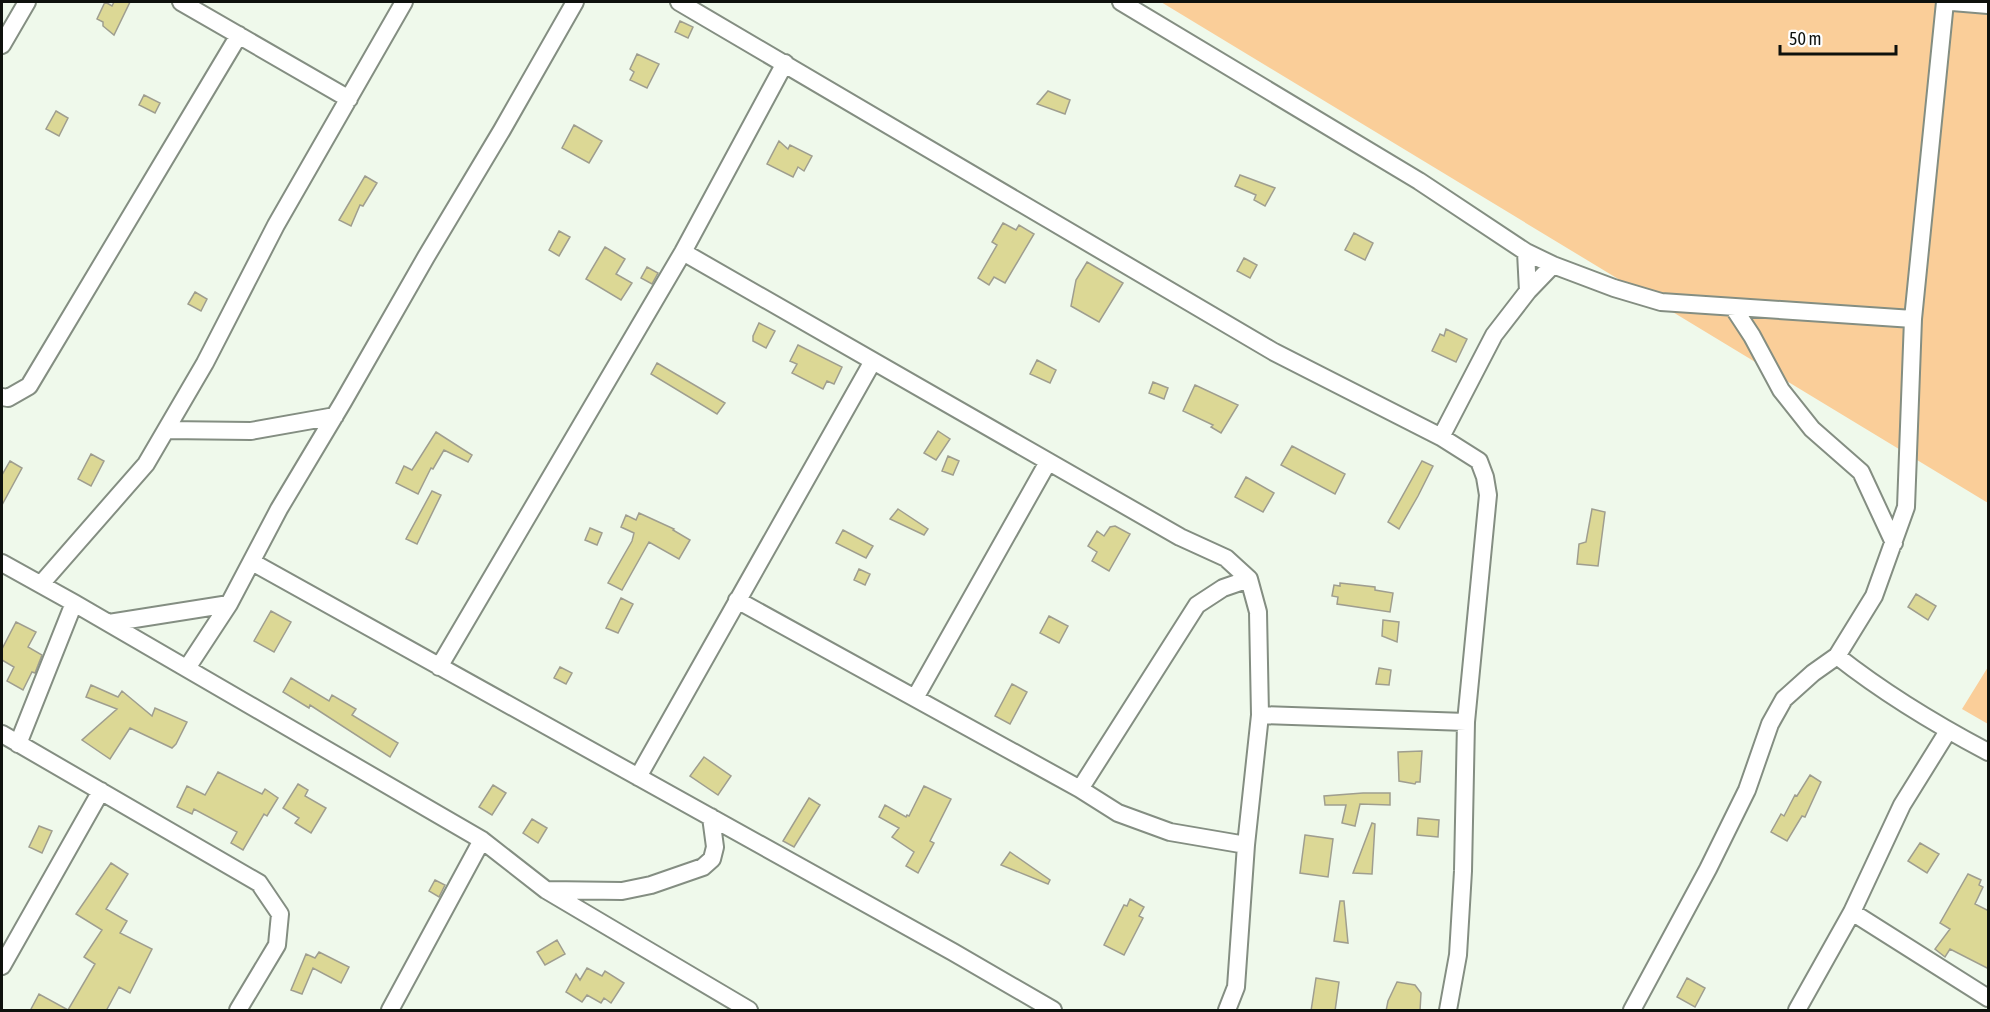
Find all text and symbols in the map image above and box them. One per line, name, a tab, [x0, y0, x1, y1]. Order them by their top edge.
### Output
scale bar	[1780, 18, 1896, 56]
text: 50 m	[1789, 28, 1821, 49]

